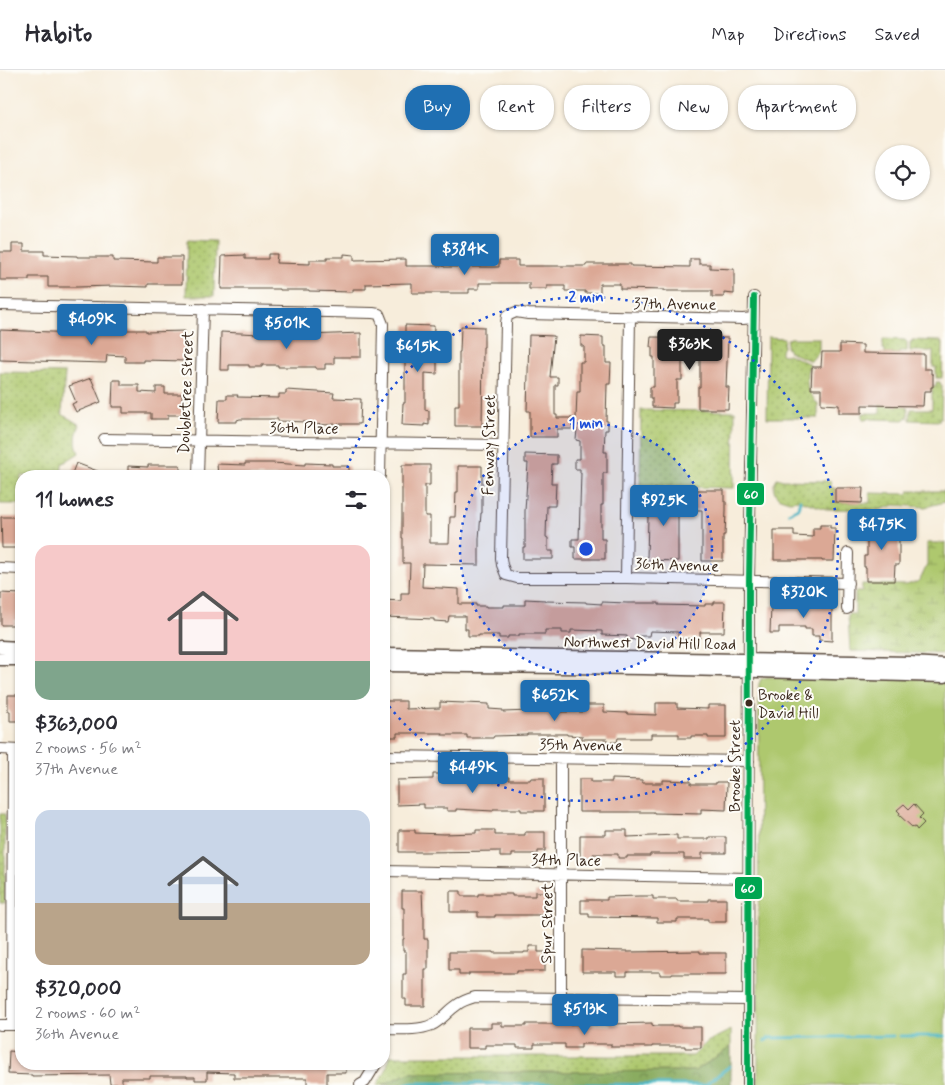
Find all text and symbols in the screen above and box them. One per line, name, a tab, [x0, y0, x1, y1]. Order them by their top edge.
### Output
text: Habito	[25, 19, 92, 50]
text: Map	[712, 23, 745, 47]
text: Directions	[773, 23, 847, 47]
text: Saved	[875, 23, 920, 47]
chip: Buy	[405, 85, 470, 130]
chip: Rent	[480, 85, 554, 130]
chip: Filters	[564, 85, 650, 130]
chip: New	[660, 85, 728, 130]
chip: Apartment	[738, 85, 856, 130]
map controls	[875, 145, 930, 200]
button: locate	[875, 145, 930, 200]
pin: $384K	[430, 234, 500, 276]
text: $384K	[442, 239, 488, 260]
text: 2 min	[568, 288, 604, 308]
street label: 37th Avenue	[633, 293, 717, 316]
pin: $409K	[57, 304, 127, 346]
pin: $501K	[252, 308, 322, 350]
text: $409K	[68, 309, 116, 330]
text: $501K	[264, 313, 310, 334]
pin: $363K	[655, 328, 725, 371]
street label: Doubletree Street	[174, 329, 199, 454]
pin: $615K	[383, 330, 453, 373]
text: $363K	[668, 334, 712, 355]
text: $615K	[396, 336, 440, 357]
street label: Fenway Street	[478, 395, 501, 495]
text: 1 min	[569, 414, 603, 434]
street label: 36th Place	[269, 417, 339, 440]
line badge: 60	[736, 482, 765, 506]
pin: $925K	[629, 484, 699, 527]
text: 11 homes	[35, 486, 114, 514]
icon: filters	[342, 486, 370, 514]
text: 60	[743, 486, 759, 504]
text: $925K	[641, 490, 687, 511]
pin: $475K	[847, 508, 917, 551]
text: $475K	[859, 514, 905, 535]
centre of rings	[577, 540, 595, 558]
street label: 36th Avenue	[635, 554, 719, 577]
pin: $320K	[769, 576, 839, 619]
icon: home	[158, 578, 248, 668]
text: $320K	[781, 582, 827, 603]
street label: Northwest David Hill Road	[564, 631, 736, 656]
pin: $652K	[520, 680, 590, 722]
text: $652K	[532, 685, 578, 706]
place label: Brooke & David Hill	[758, 686, 819, 724]
marker: Brooke & David Hill	[744, 698, 754, 708]
text: $363,000	[35, 710, 118, 738]
street label: Brooke Street	[725, 720, 746, 812]
street label: 35th Avenue	[539, 734, 623, 757]
text: 2 rooms · 56 m²	[35, 738, 142, 759]
pin: $449K	[438, 752, 508, 794]
text: $449K	[449, 757, 497, 778]
text: 37th Avenue	[35, 759, 118, 780]
icon: home	[158, 843, 248, 933]
street label: 34th Place	[531, 849, 601, 872]
line badge: 60	[734, 876, 763, 900]
text: 60	[740, 880, 756, 898]
street label: Spur Street	[536, 882, 559, 964]
text: $320,000	[35, 975, 121, 1003]
pin: $513K	[550, 994, 620, 1036]
text: $513K	[563, 999, 607, 1020]
text: 2 rooms · 60 m²	[35, 1003, 140, 1024]
text: 36th Avenue	[35, 1024, 119, 1045]

